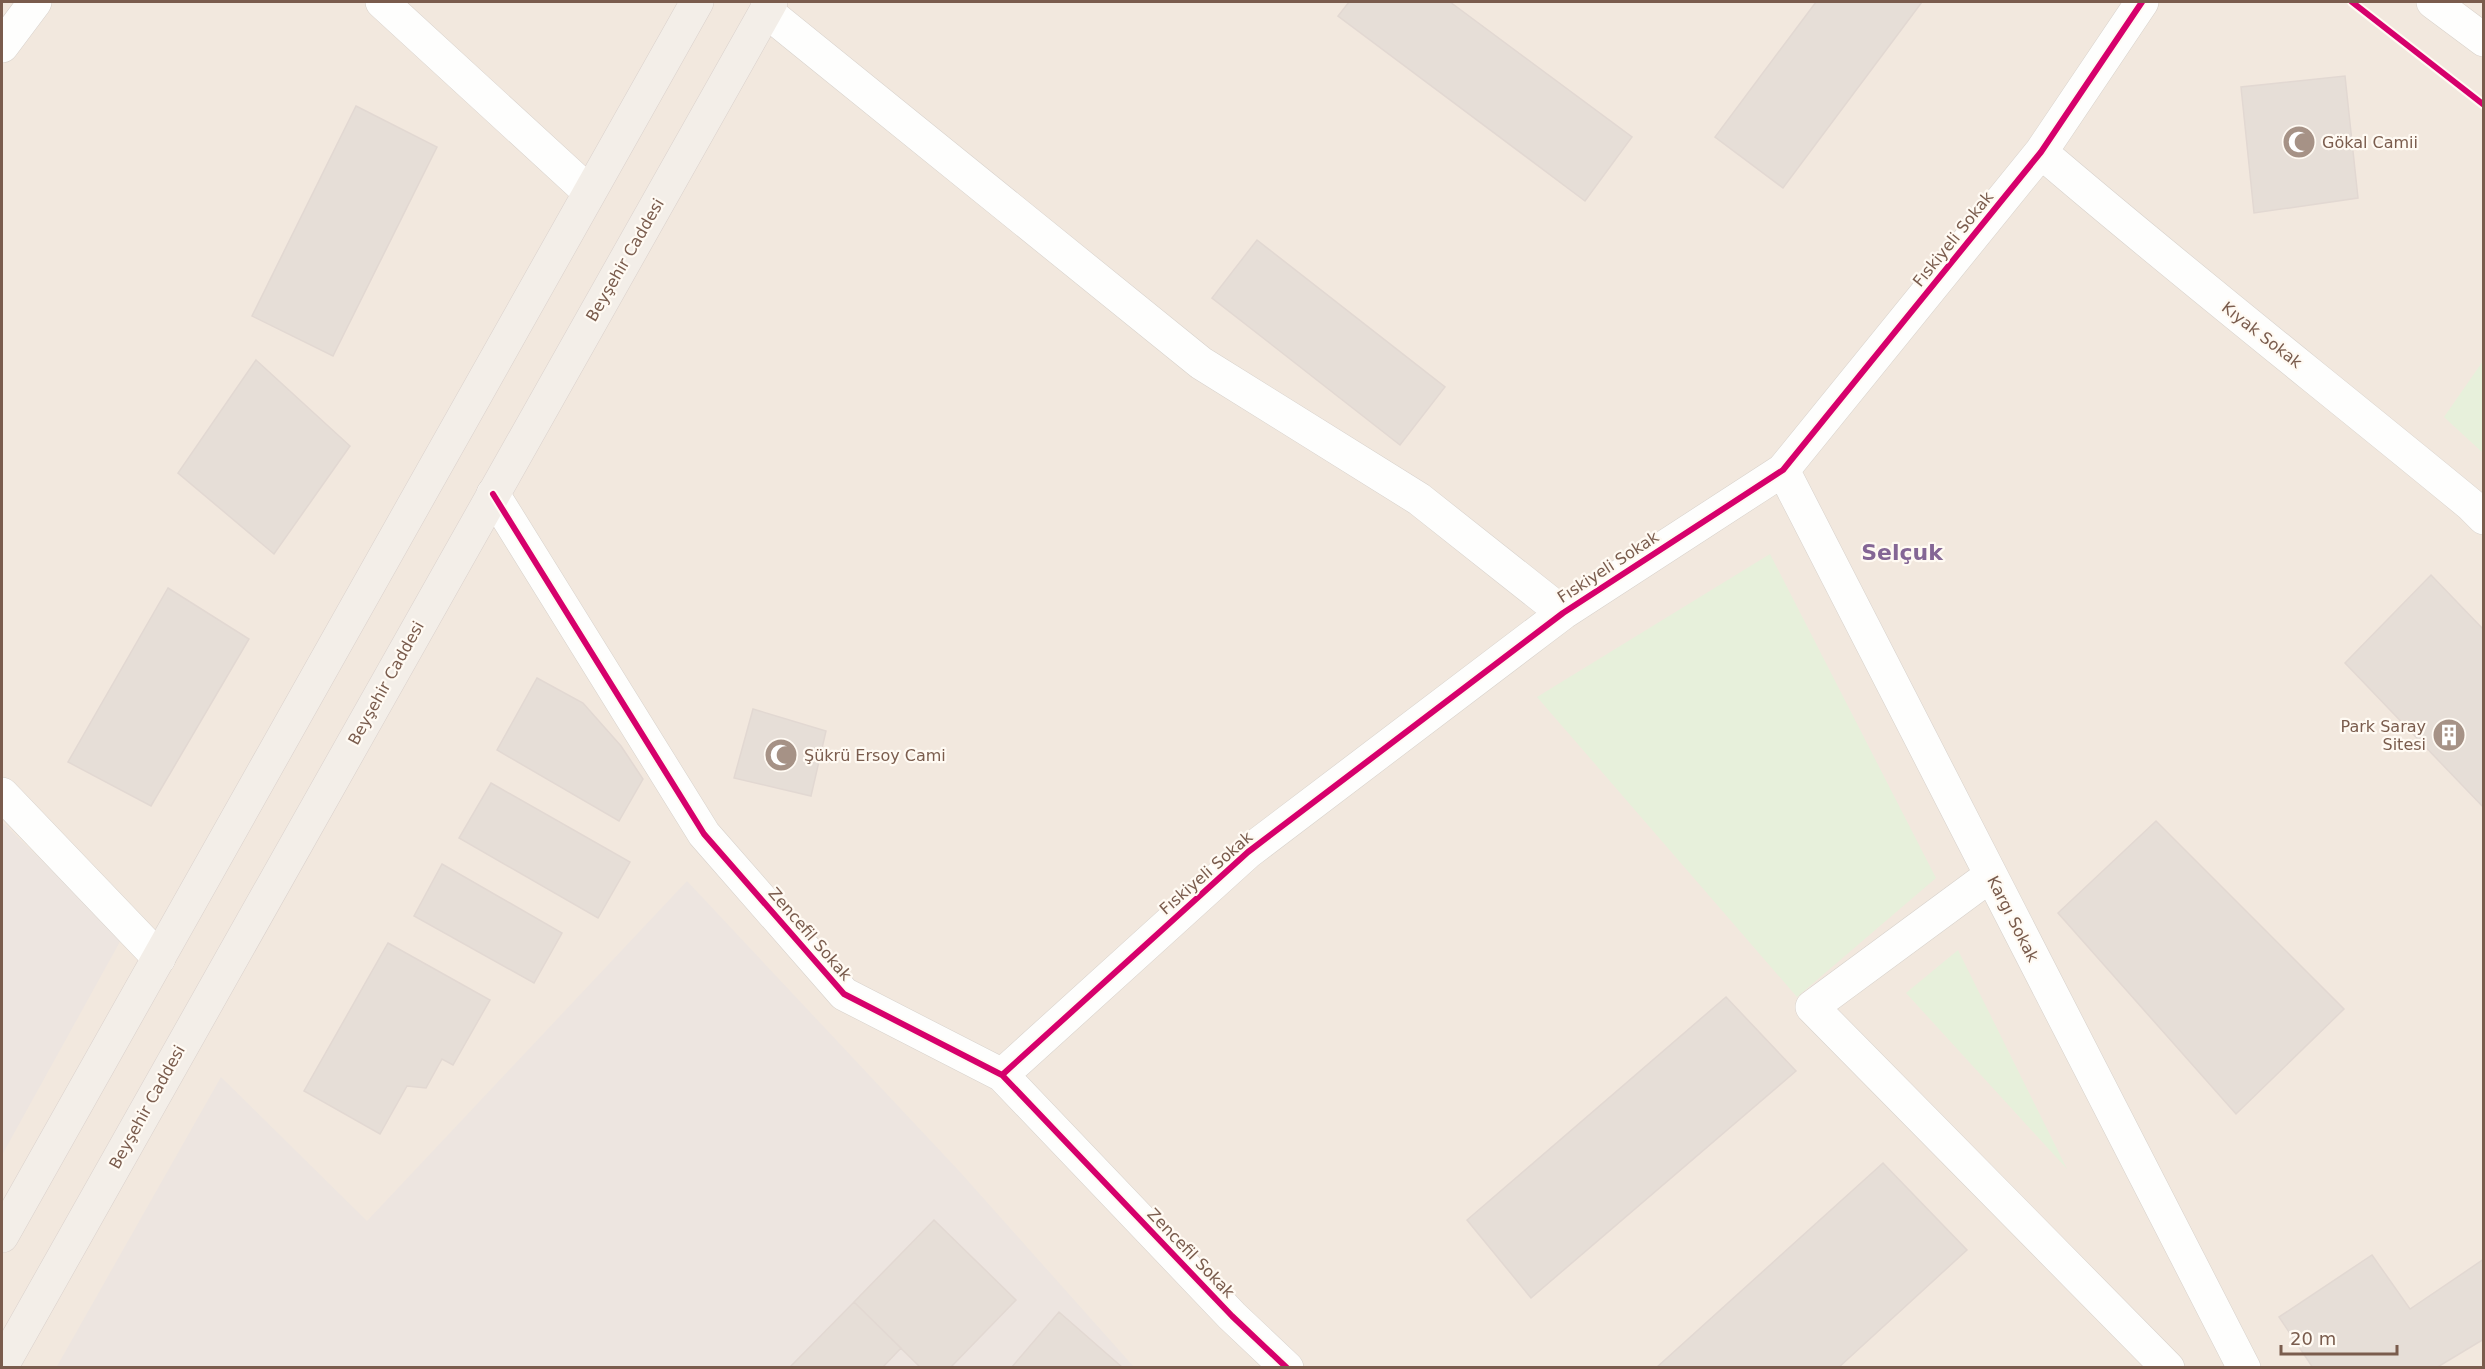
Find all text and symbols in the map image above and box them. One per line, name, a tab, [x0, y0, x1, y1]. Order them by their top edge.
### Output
mosque icon: Gökal Camii	[2281, 124, 2317, 160]
place label: Gökal Camii	[2322, 133, 2418, 152]
street label: Fıskiyeli Sokak	[1909, 187, 1998, 290]
street label: Beyşehir Caddesi	[582, 195, 668, 325]
street label: Kıyak Sokak	[2218, 298, 2306, 373]
street label: Fıskiyeli Sokak	[1554, 527, 1663, 607]
district label: Selçuk	[1861, 540, 1944, 565]
street label: Beyşehir Caddesi	[344, 618, 428, 748]
place label: Park Saray Sitesi	[2341, 717, 2426, 754]
building icon: Park Saray Sitesi	[2431, 717, 2467, 753]
mosque icon: Şükrü Ersoy Cami	[763, 737, 799, 773]
place label: Şükrü Ersoy Cami	[804, 746, 946, 765]
street label: Fıskiyeli Sokak	[1156, 827, 1257, 919]
street label: Kargı Sokak	[1983, 873, 2043, 966]
street label: Zencefil Sokak	[764, 884, 856, 985]
street label: Beyşehir Caddesi	[105, 1042, 189, 1172]
street label: Zencefil Sokak	[1143, 1204, 1239, 1302]
scale bar	[2281, 1318, 2396, 1356]
text: 20 m	[2290, 1328, 2336, 1349]

